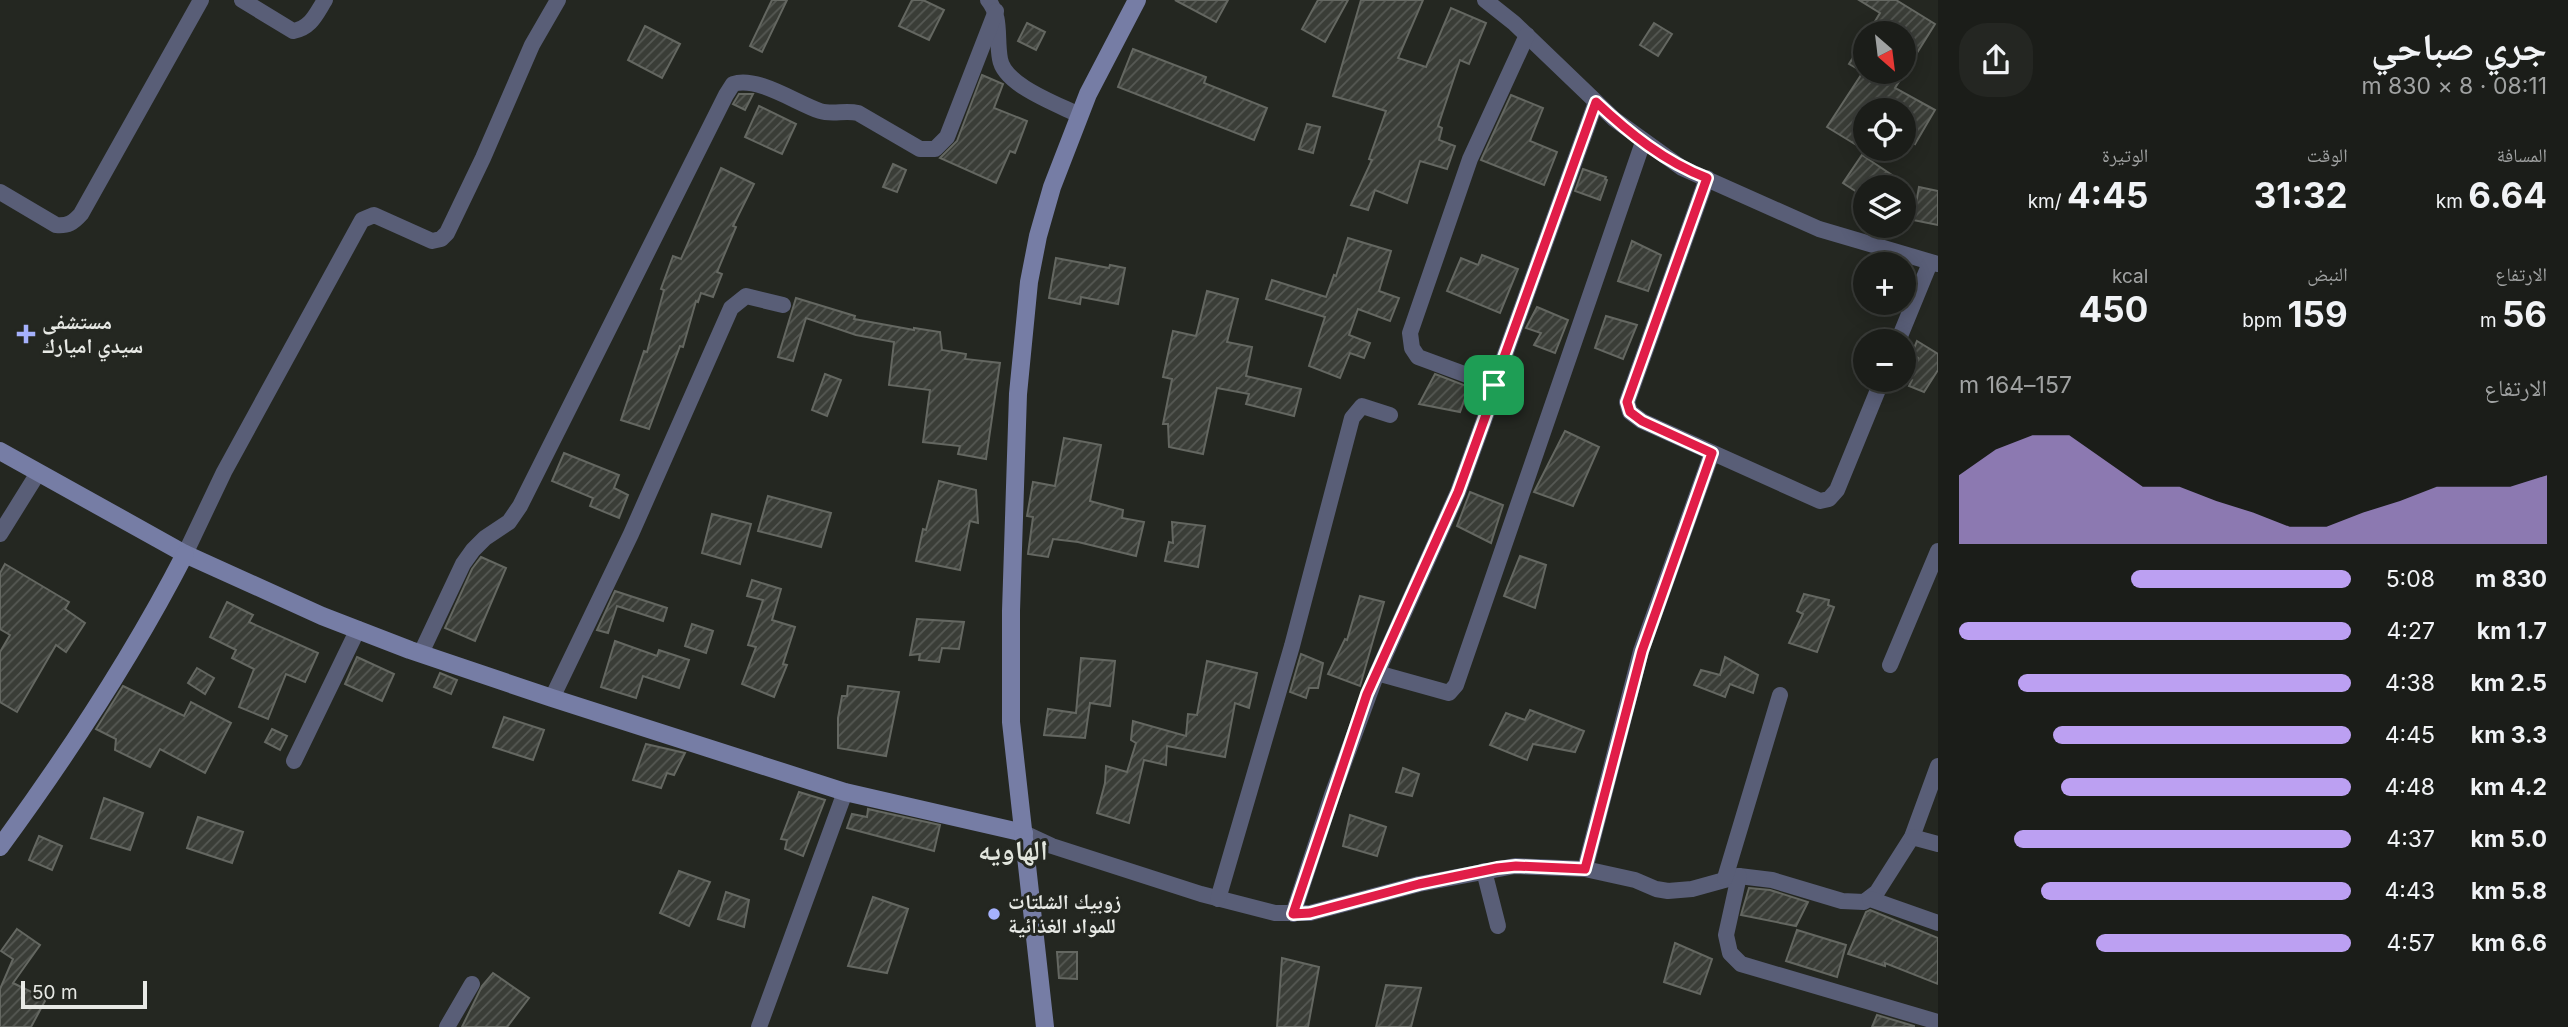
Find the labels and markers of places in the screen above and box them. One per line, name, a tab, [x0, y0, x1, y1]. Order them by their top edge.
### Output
place label: مستشفى سيدي اميارك	[42, 309, 143, 362]
marker: مستشفى سيدي اميارك	[16, 324, 36, 344]
pin	[1464, 355, 1524, 415]
place label: زوبيك الشلتات للمواد الغذائية	[1008, 889, 1121, 938]
marker: زوبيك الشلتات للمواد الغذائية	[986, 906, 1002, 922]

